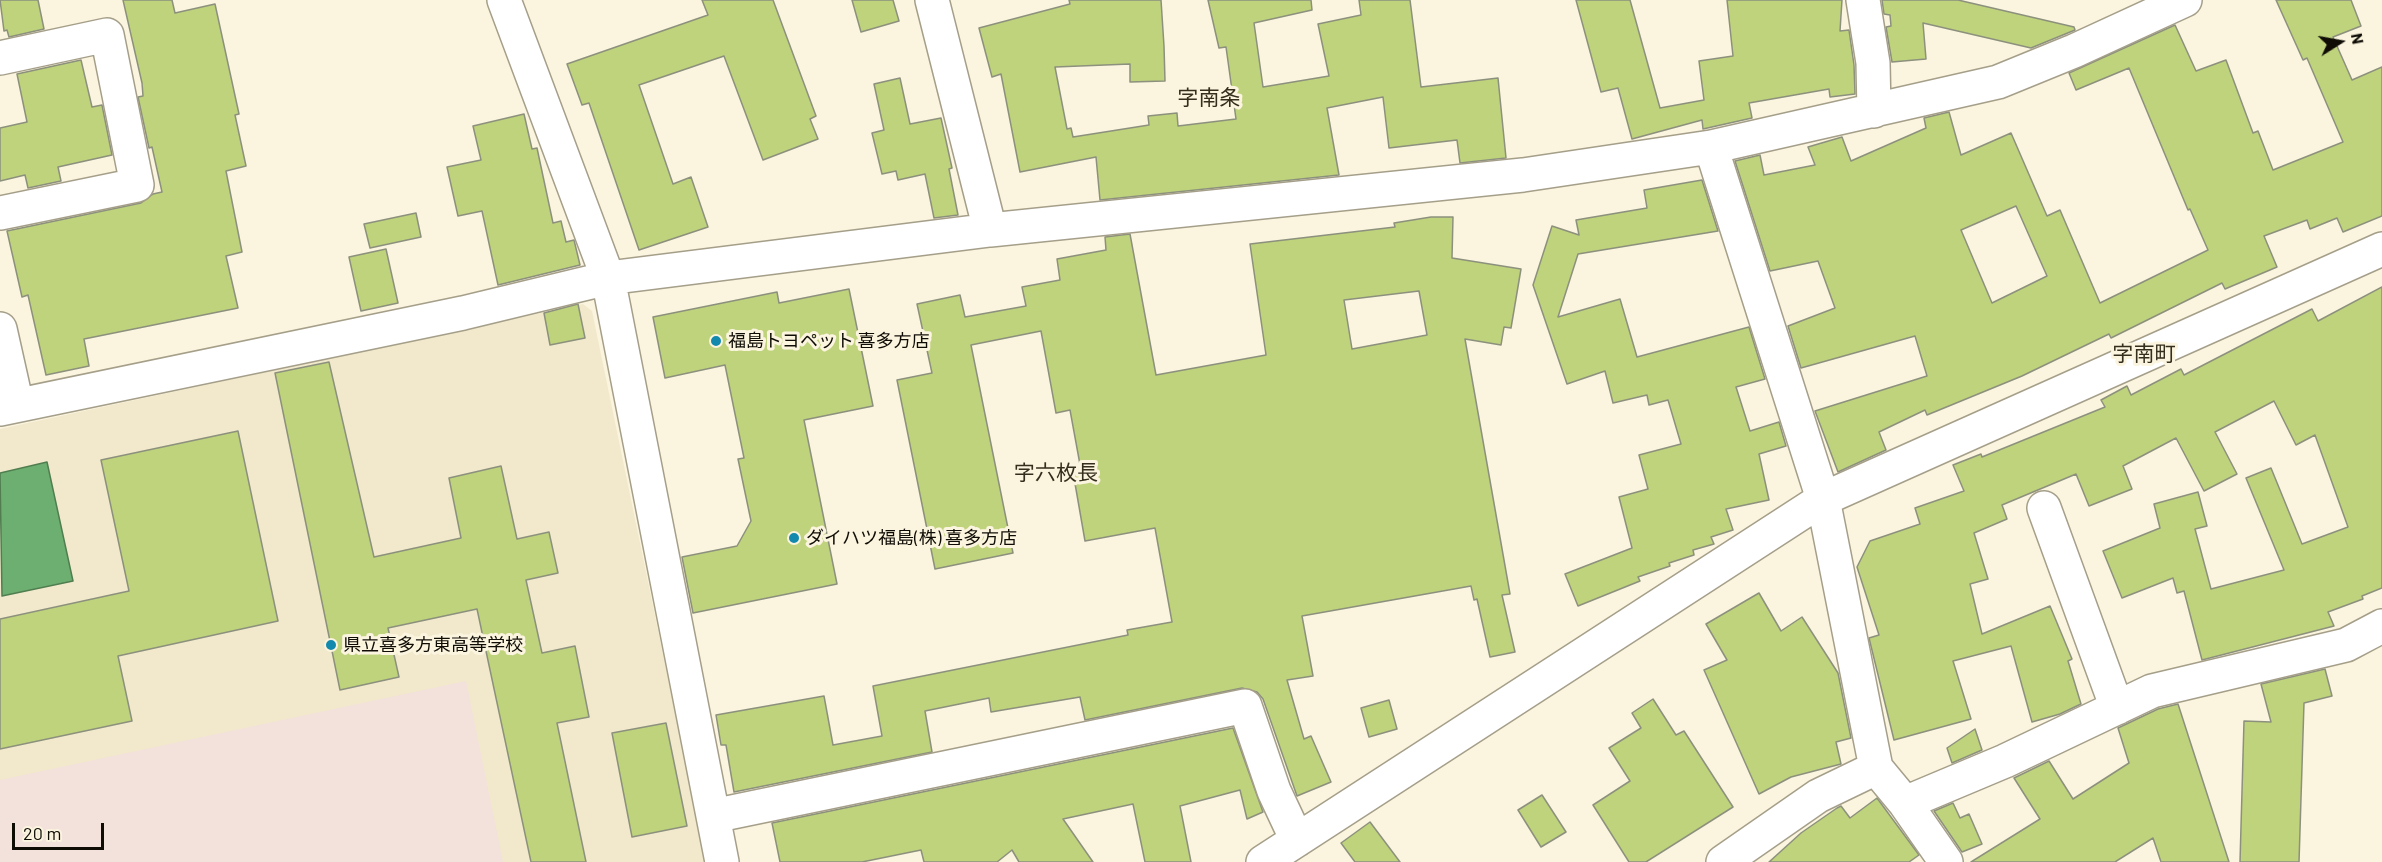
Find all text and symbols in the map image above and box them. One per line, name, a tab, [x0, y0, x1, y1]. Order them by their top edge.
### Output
north arrow	[2310, 12, 2370, 72]
text: N	[2348, 31, 2368, 45]
district label: 字南条	[1178, 85, 1240, 111]
place label: 福島トヨペット 喜多方店	[728, 330, 930, 352]
marker: 福島トヨペット 喜多方店	[709, 334, 723, 348]
district label: 字南町	[2113, 341, 2175, 367]
district label: 字六枚長	[1014, 460, 1098, 486]
place label: ダイハツ福島(株) 喜多方店	[806, 527, 1017, 549]
marker: ダイハツ福島(株) 喜多方店	[787, 531, 801, 545]
place label: 県立喜多方東高等学校	[343, 634, 523, 656]
marker: 県立喜多方東高等学校	[324, 638, 338, 652]
scale bar	[15, 811, 106, 849]
text: 20 m	[23, 822, 61, 844]

